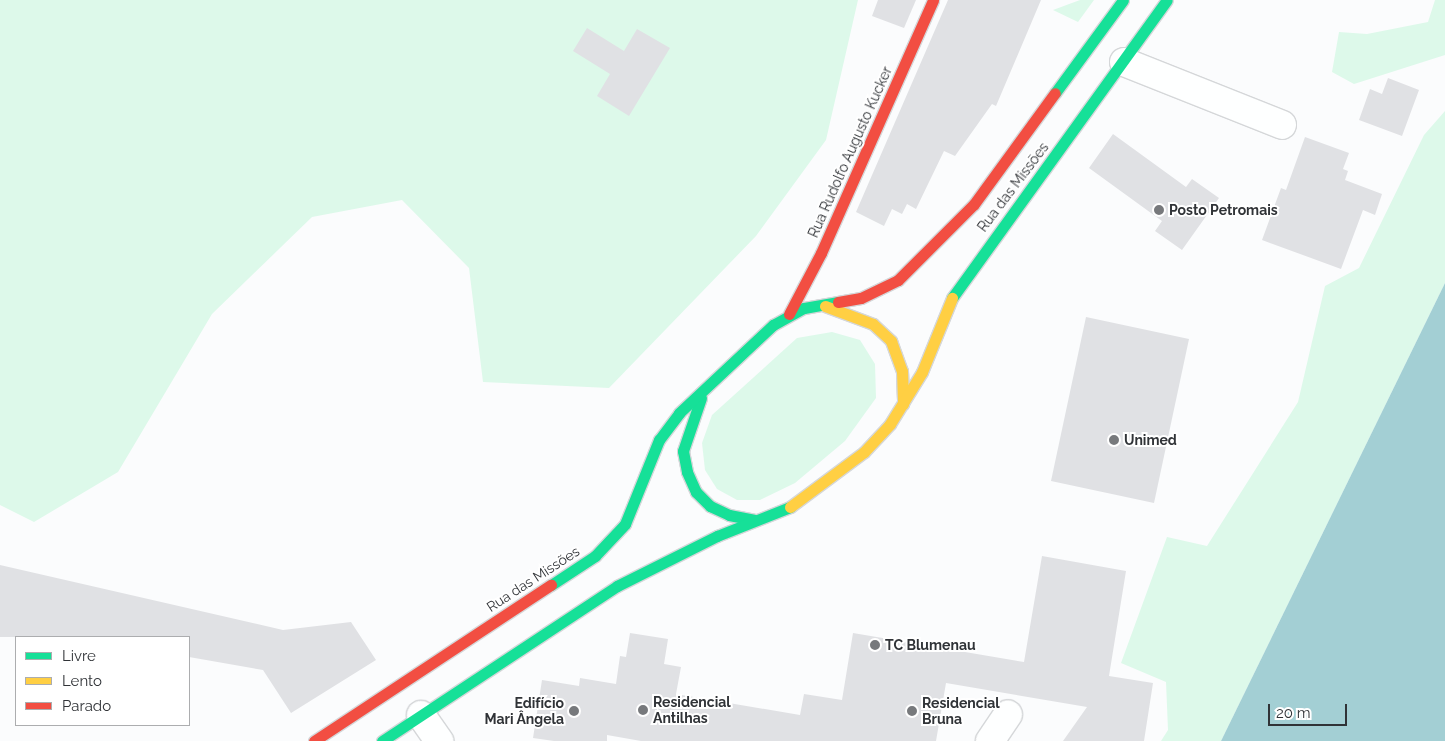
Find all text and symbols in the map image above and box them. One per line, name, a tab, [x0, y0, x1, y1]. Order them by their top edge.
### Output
street label: Rua Rudolfo Augusto Kucker	[805, 64, 895, 240]
street label: Rua das Missões	[974, 139, 1052, 235]
place label: Posto Petromais	[1169, 202, 1278, 218]
marker: Posto Petromais	[1153, 204, 1165, 216]
place label: Unimed	[1124, 432, 1177, 448]
marker: Unimed	[1108, 434, 1120, 446]
street label: Rua das Missões	[483, 543, 583, 615]
legend	[15, 636, 190, 726]
place label: TC Blumenau	[885, 637, 976, 653]
marker: TC Blumenau	[869, 639, 881, 651]
text: Livre	[62, 647, 96, 665]
text: Lento	[62, 672, 102, 690]
place label: Residencial Antilhas	[653, 694, 731, 726]
scale bar	[1270, 694, 1349, 726]
place label: Edifício Mari Ângela	[484, 695, 564, 728]
place label: Residencial Bruna	[922, 695, 1000, 728]
text: Parado	[62, 697, 111, 715]
marker: Residencial Antilhas	[637, 704, 649, 716]
text: 20 m	[1276, 704, 1311, 722]
marker: Edifício Mari Ângela	[568, 705, 580, 717]
marker: Residencial Bruna	[906, 705, 918, 717]

